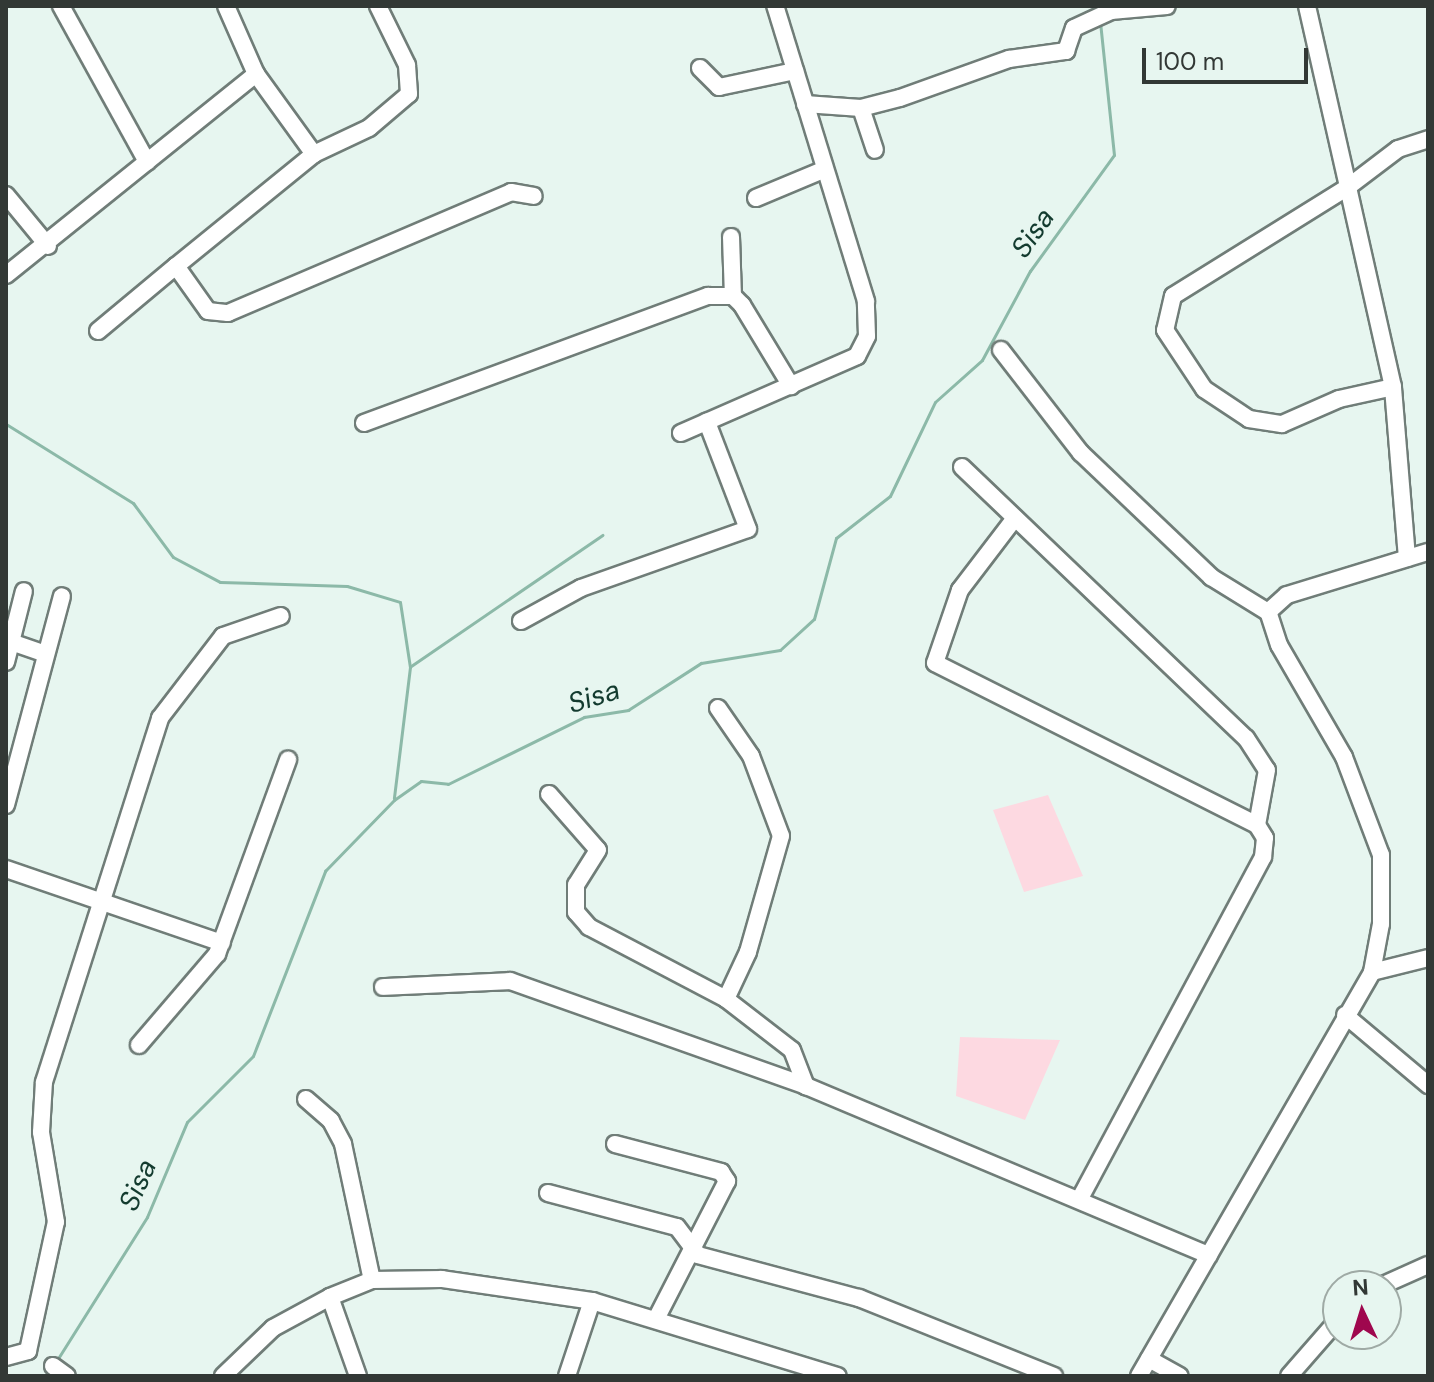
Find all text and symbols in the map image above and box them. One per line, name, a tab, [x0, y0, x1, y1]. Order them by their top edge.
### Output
scale bar	[1146, 32, 1312, 82]
text: 100 m	[1156, 46, 1224, 77]
water label: Sisa	[1004, 202, 1062, 264]
water label: Sisa	[564, 673, 624, 721]
water label: Sisa	[112, 1154, 164, 1216]
north arrow	[1322, 1270, 1402, 1350]
text: N	[1351, 1273, 1369, 1303]

